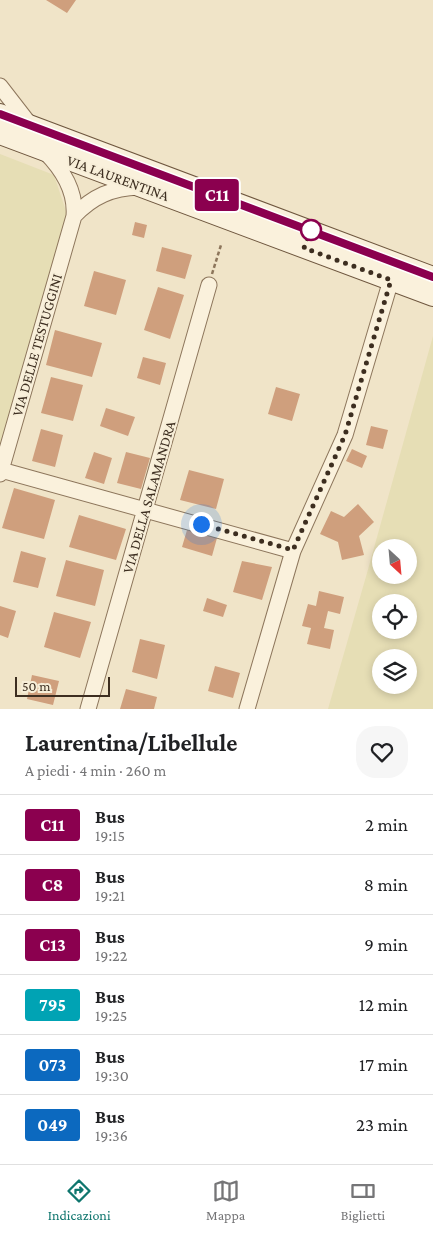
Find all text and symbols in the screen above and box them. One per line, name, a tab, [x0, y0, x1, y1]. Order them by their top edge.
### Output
street label: VIA LAURENTINA	[65, 152, 172, 204]
line badge: C11	[188, 179, 246, 211]
text: C11	[205, 185, 229, 205]
unlabelled marker	[300, 219, 322, 241]
street label: VIA DELLE TESTUGGINI	[9, 272, 65, 418]
street label: VIA DELLA SALAMANDRA	[120, 419, 179, 575]
your location	[189, 512, 214, 537]
north arrow	[372, 539, 418, 584]
map controls	[372, 539, 417, 694]
button: locate	[372, 594, 417, 639]
button: layers	[372, 649, 417, 694]
scale bar	[15, 674, 110, 697]
text: 50 m	[22, 678, 50, 694]
button: heart	[356, 726, 408, 778]
text: Laurentina/Libellule	[25, 729, 237, 756]
text: A piedi · 4 min · 260 m	[25, 762, 166, 779]
text: Bus	[95, 806, 125, 827]
text: 2 min	[365, 814, 408, 835]
text: C11	[40, 815, 65, 835]
text: 19:15	[95, 827, 125, 844]
text: Bus	[95, 866, 125, 887]
text: 8 min	[364, 874, 408, 895]
text: C8	[42, 875, 63, 895]
text: 19:21	[95, 887, 125, 904]
text: Bus	[95, 926, 125, 947]
text: 9 min	[364, 934, 408, 955]
text: C13	[39, 935, 66, 955]
text: 19:22	[95, 947, 127, 964]
text: Bus	[95, 986, 125, 1007]
text: 12 min	[359, 994, 408, 1015]
text: 795	[39, 995, 66, 1015]
text: 19:25	[95, 1007, 127, 1024]
text: Bus	[95, 1046, 125, 1067]
text: 17 min	[359, 1054, 408, 1075]
text: 073	[39, 1055, 66, 1075]
text: 19:30	[95, 1067, 129, 1084]
text: Bus	[95, 1106, 125, 1127]
text: 23 min	[356, 1114, 408, 1135]
text: 049	[37, 1115, 68, 1135]
text: 19:36	[95, 1127, 128, 1144]
tab: Indicazioni	[48, 1177, 111, 1223]
tab: Mappa	[206, 1177, 245, 1223]
tab: Biglietti	[341, 1177, 385, 1223]

